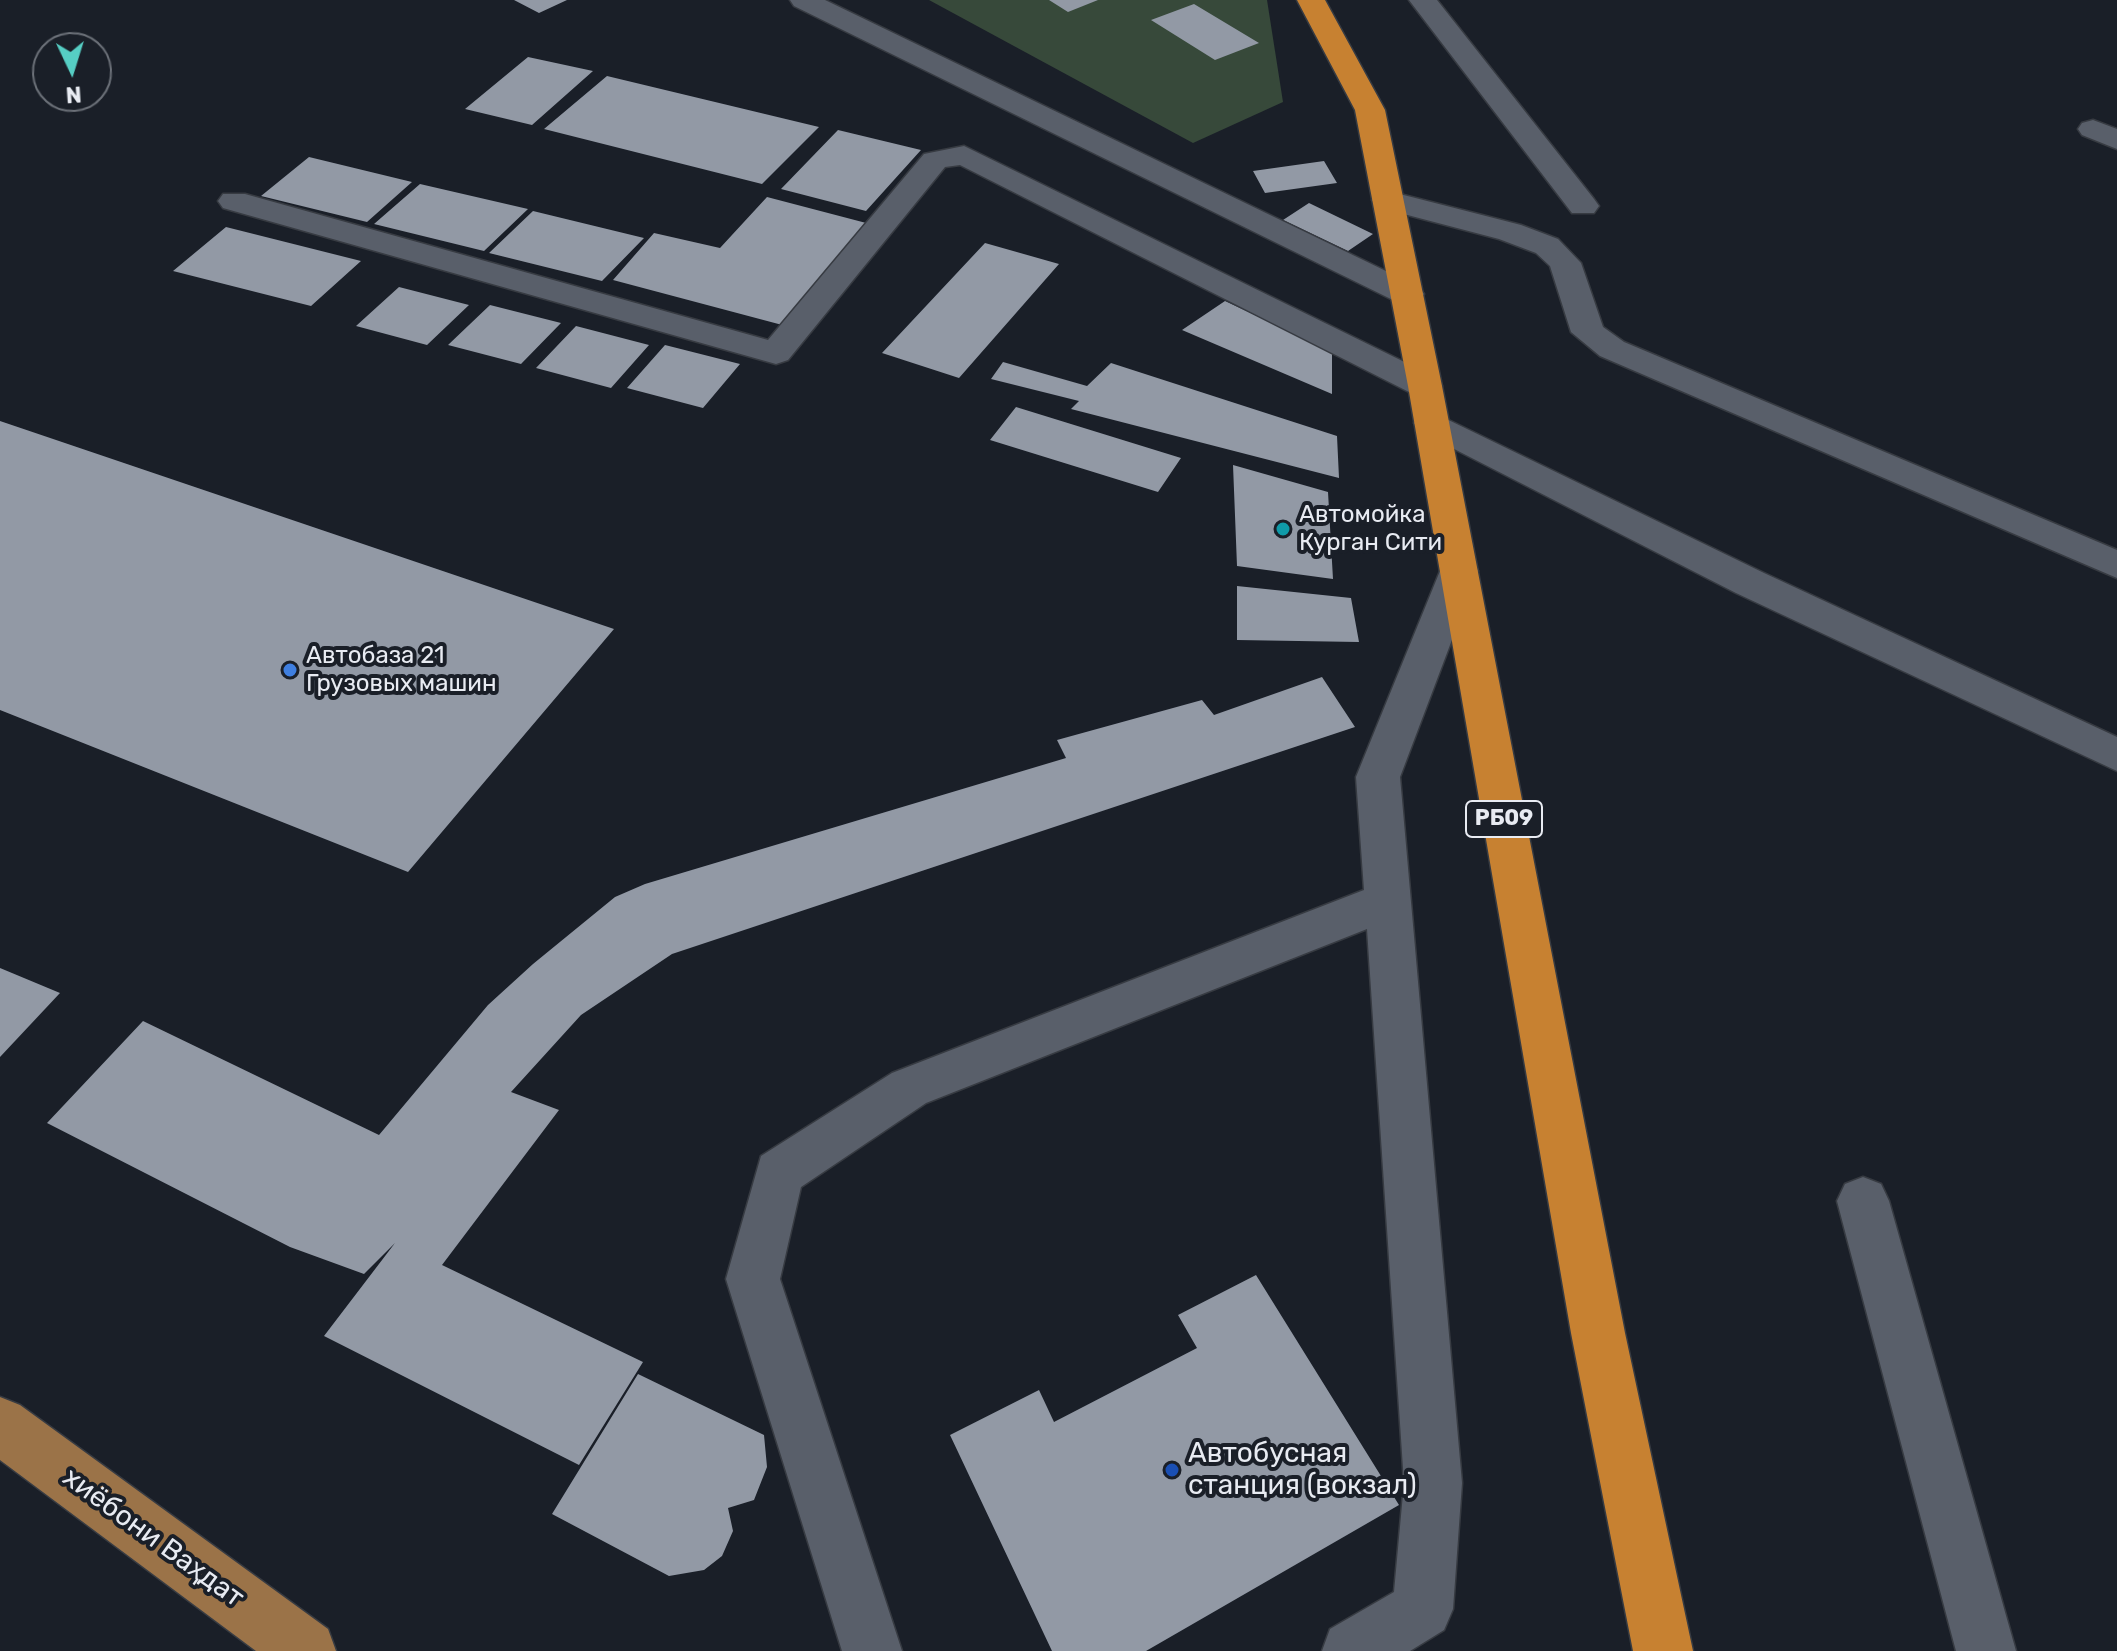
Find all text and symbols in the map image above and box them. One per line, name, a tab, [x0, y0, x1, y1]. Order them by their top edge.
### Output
north arrow	[32, 32, 112, 112]
text: N	[65, 80, 82, 108]
place label: Автомойка Курган Сити	[1299, 501, 1442, 557]
marker: Автомойка Курган Сити	[1274, 520, 1292, 538]
place label: Автобаза 21 Грузовых машин	[306, 642, 497, 698]
marker: Автобаза 21 Грузовых машин	[281, 661, 299, 679]
road number: РБ09	[1466, 801, 1542, 837]
place label: Автобусная станция (вокзал)	[1188, 1437, 1417, 1503]
street label: хиёбони Ваҳдат	[56, 1461, 250, 1615]
marker: Автобусная станция (вокзал)	[1163, 1461, 1181, 1479]

